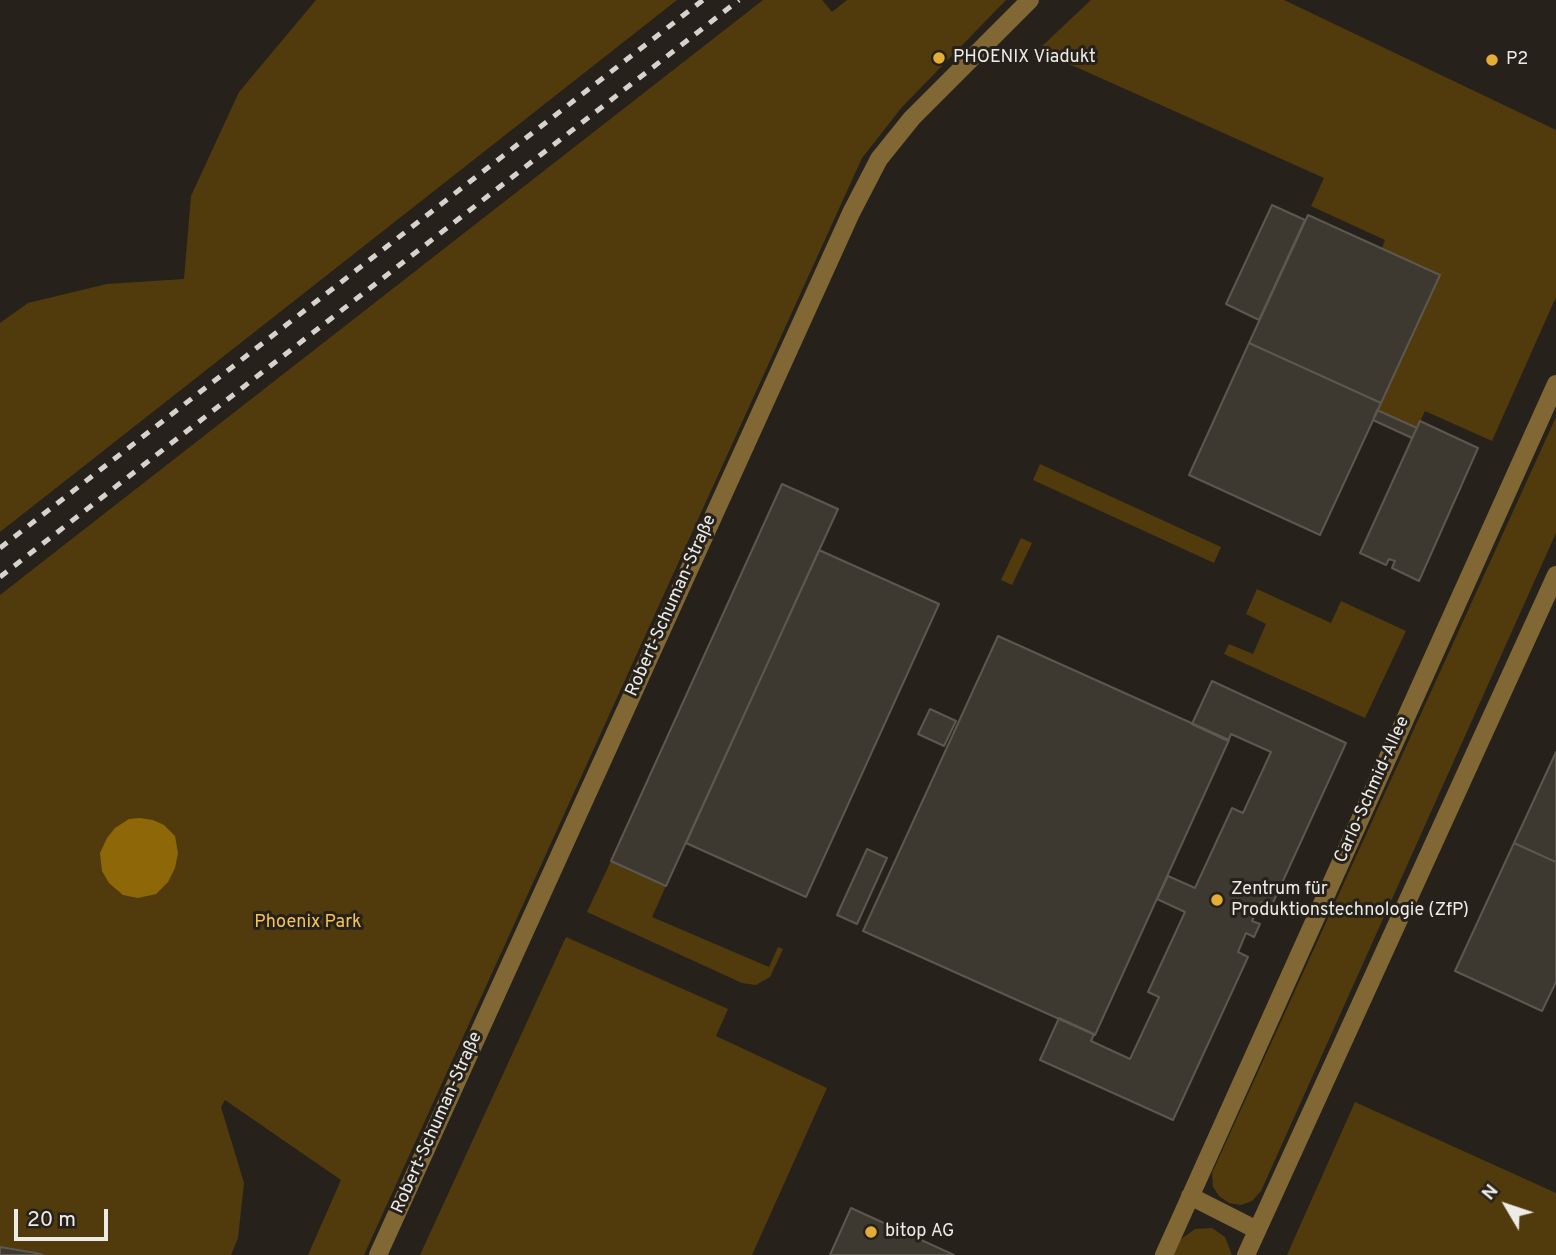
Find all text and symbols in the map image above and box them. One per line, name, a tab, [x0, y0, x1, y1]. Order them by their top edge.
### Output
place label: PHOENIX Viadukt	[953, 47, 1096, 69]
place label: P2	[1506, 49, 1528, 71]
marker: PHOENIX Viadukt	[931, 50, 947, 66]
marker: P2	[1484, 52, 1500, 68]
street label: Robert-Schuman-Straße	[622, 512, 722, 700]
street label: Carlo-Schmid-Allee	[1331, 713, 1415, 867]
place label: Zentrum für Produktionstechnologie (ZfP)	[1231, 879, 1469, 922]
marker: Zentrum für Produktionstechnologie (ZfP)	[1209, 892, 1225, 908]
park label: Phoenix Park	[254, 912, 362, 934]
street label: Robert-Schuman-Straße	[388, 1029, 488, 1217]
north arrow	[1472, 1171, 1542, 1241]
text: N	[1477, 1180, 1504, 1206]
scale bar	[18, 1196, 112, 1240]
text: 20 m	[27, 1207, 76, 1234]
place label: bitop AG	[885, 1221, 954, 1243]
marker: bitop AG	[863, 1224, 879, 1240]

